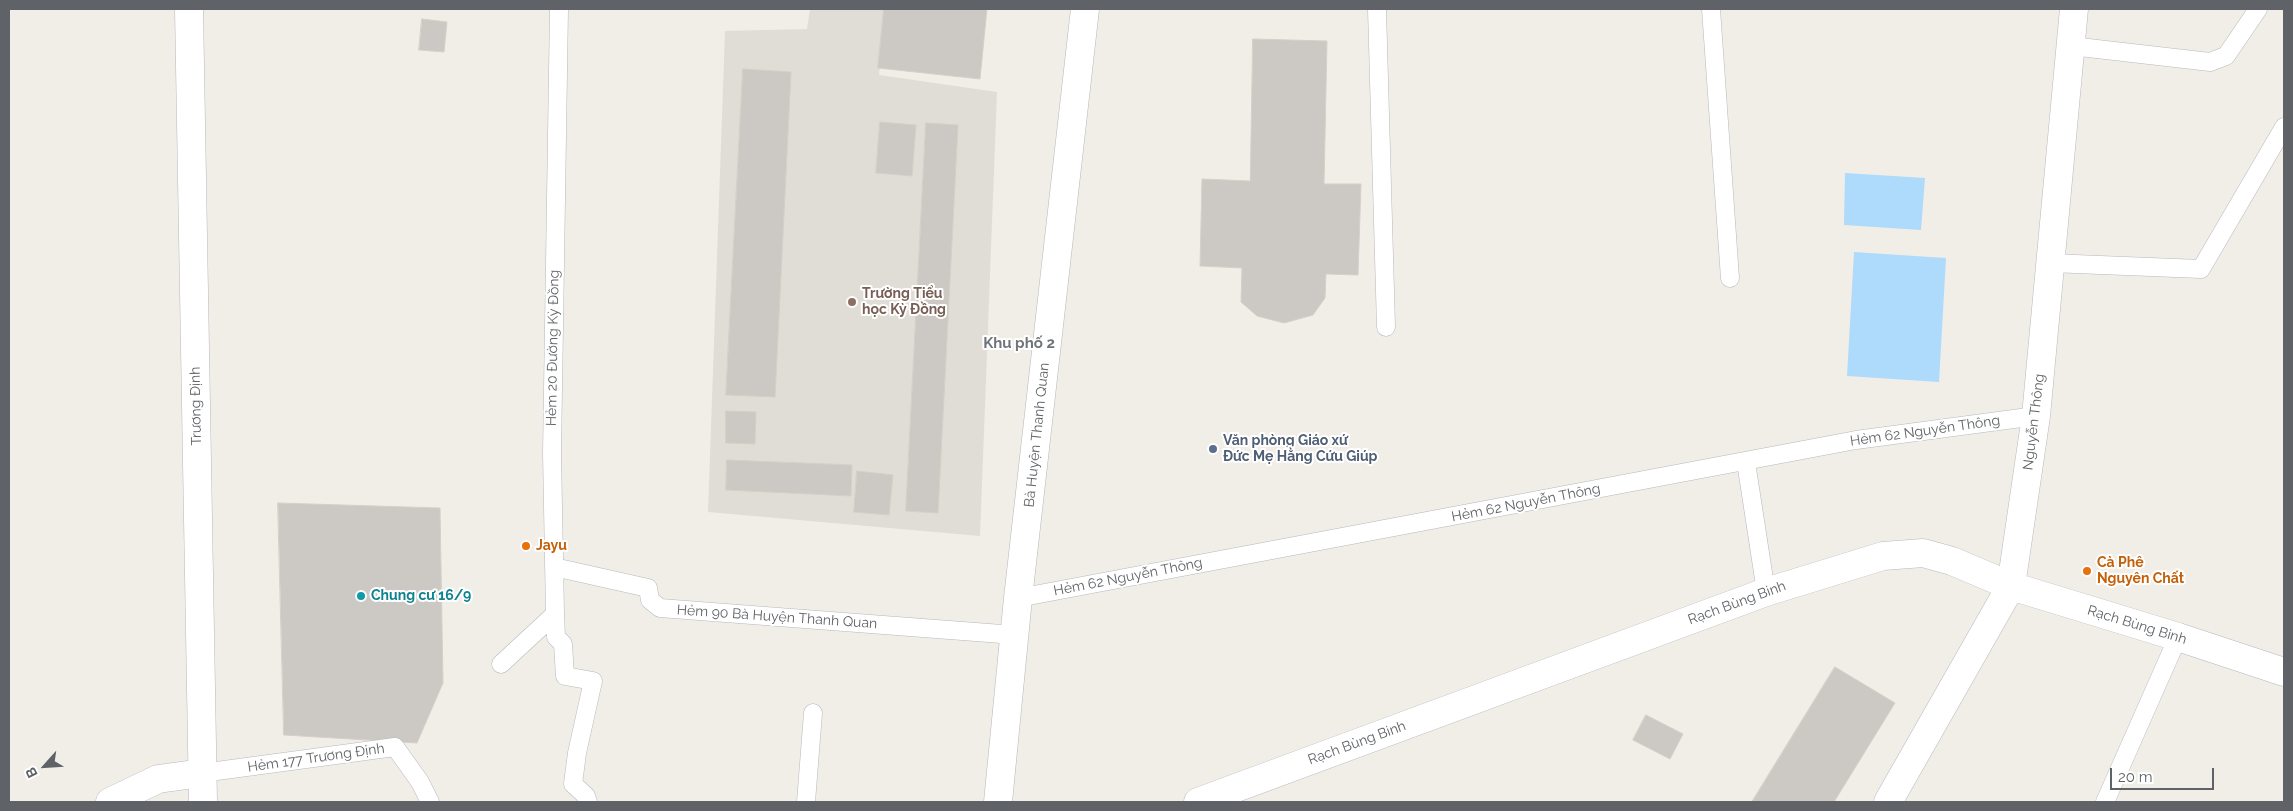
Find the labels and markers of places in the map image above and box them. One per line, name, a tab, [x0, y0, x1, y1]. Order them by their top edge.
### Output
place label: Trường Tiểu học Kỳ Đồng	[862, 286, 946, 318]
marker: Trường Tiểu học Kỳ Đồng	[846, 296, 858, 308]
place label: Văn phòng Giáo xứ Đức Mẹ Hằng Cứu Giúp	[1223, 433, 1377, 466]
marker: Văn phòng Giáo xứ Đức Mẹ Hằng Cứu Giúp	[1207, 443, 1219, 455]
place label: Jayu	[536, 538, 567, 554]
marker: Jayu	[520, 540, 532, 552]
place label: Cà Phê Nguyên Chất	[2097, 555, 2184, 588]
marker: Cà Phê Nguyên Chất	[2081, 565, 2093, 577]
place label: Chung cư 16/9	[371, 588, 471, 604]
marker: Chung cư 16/9	[355, 590, 367, 602]

